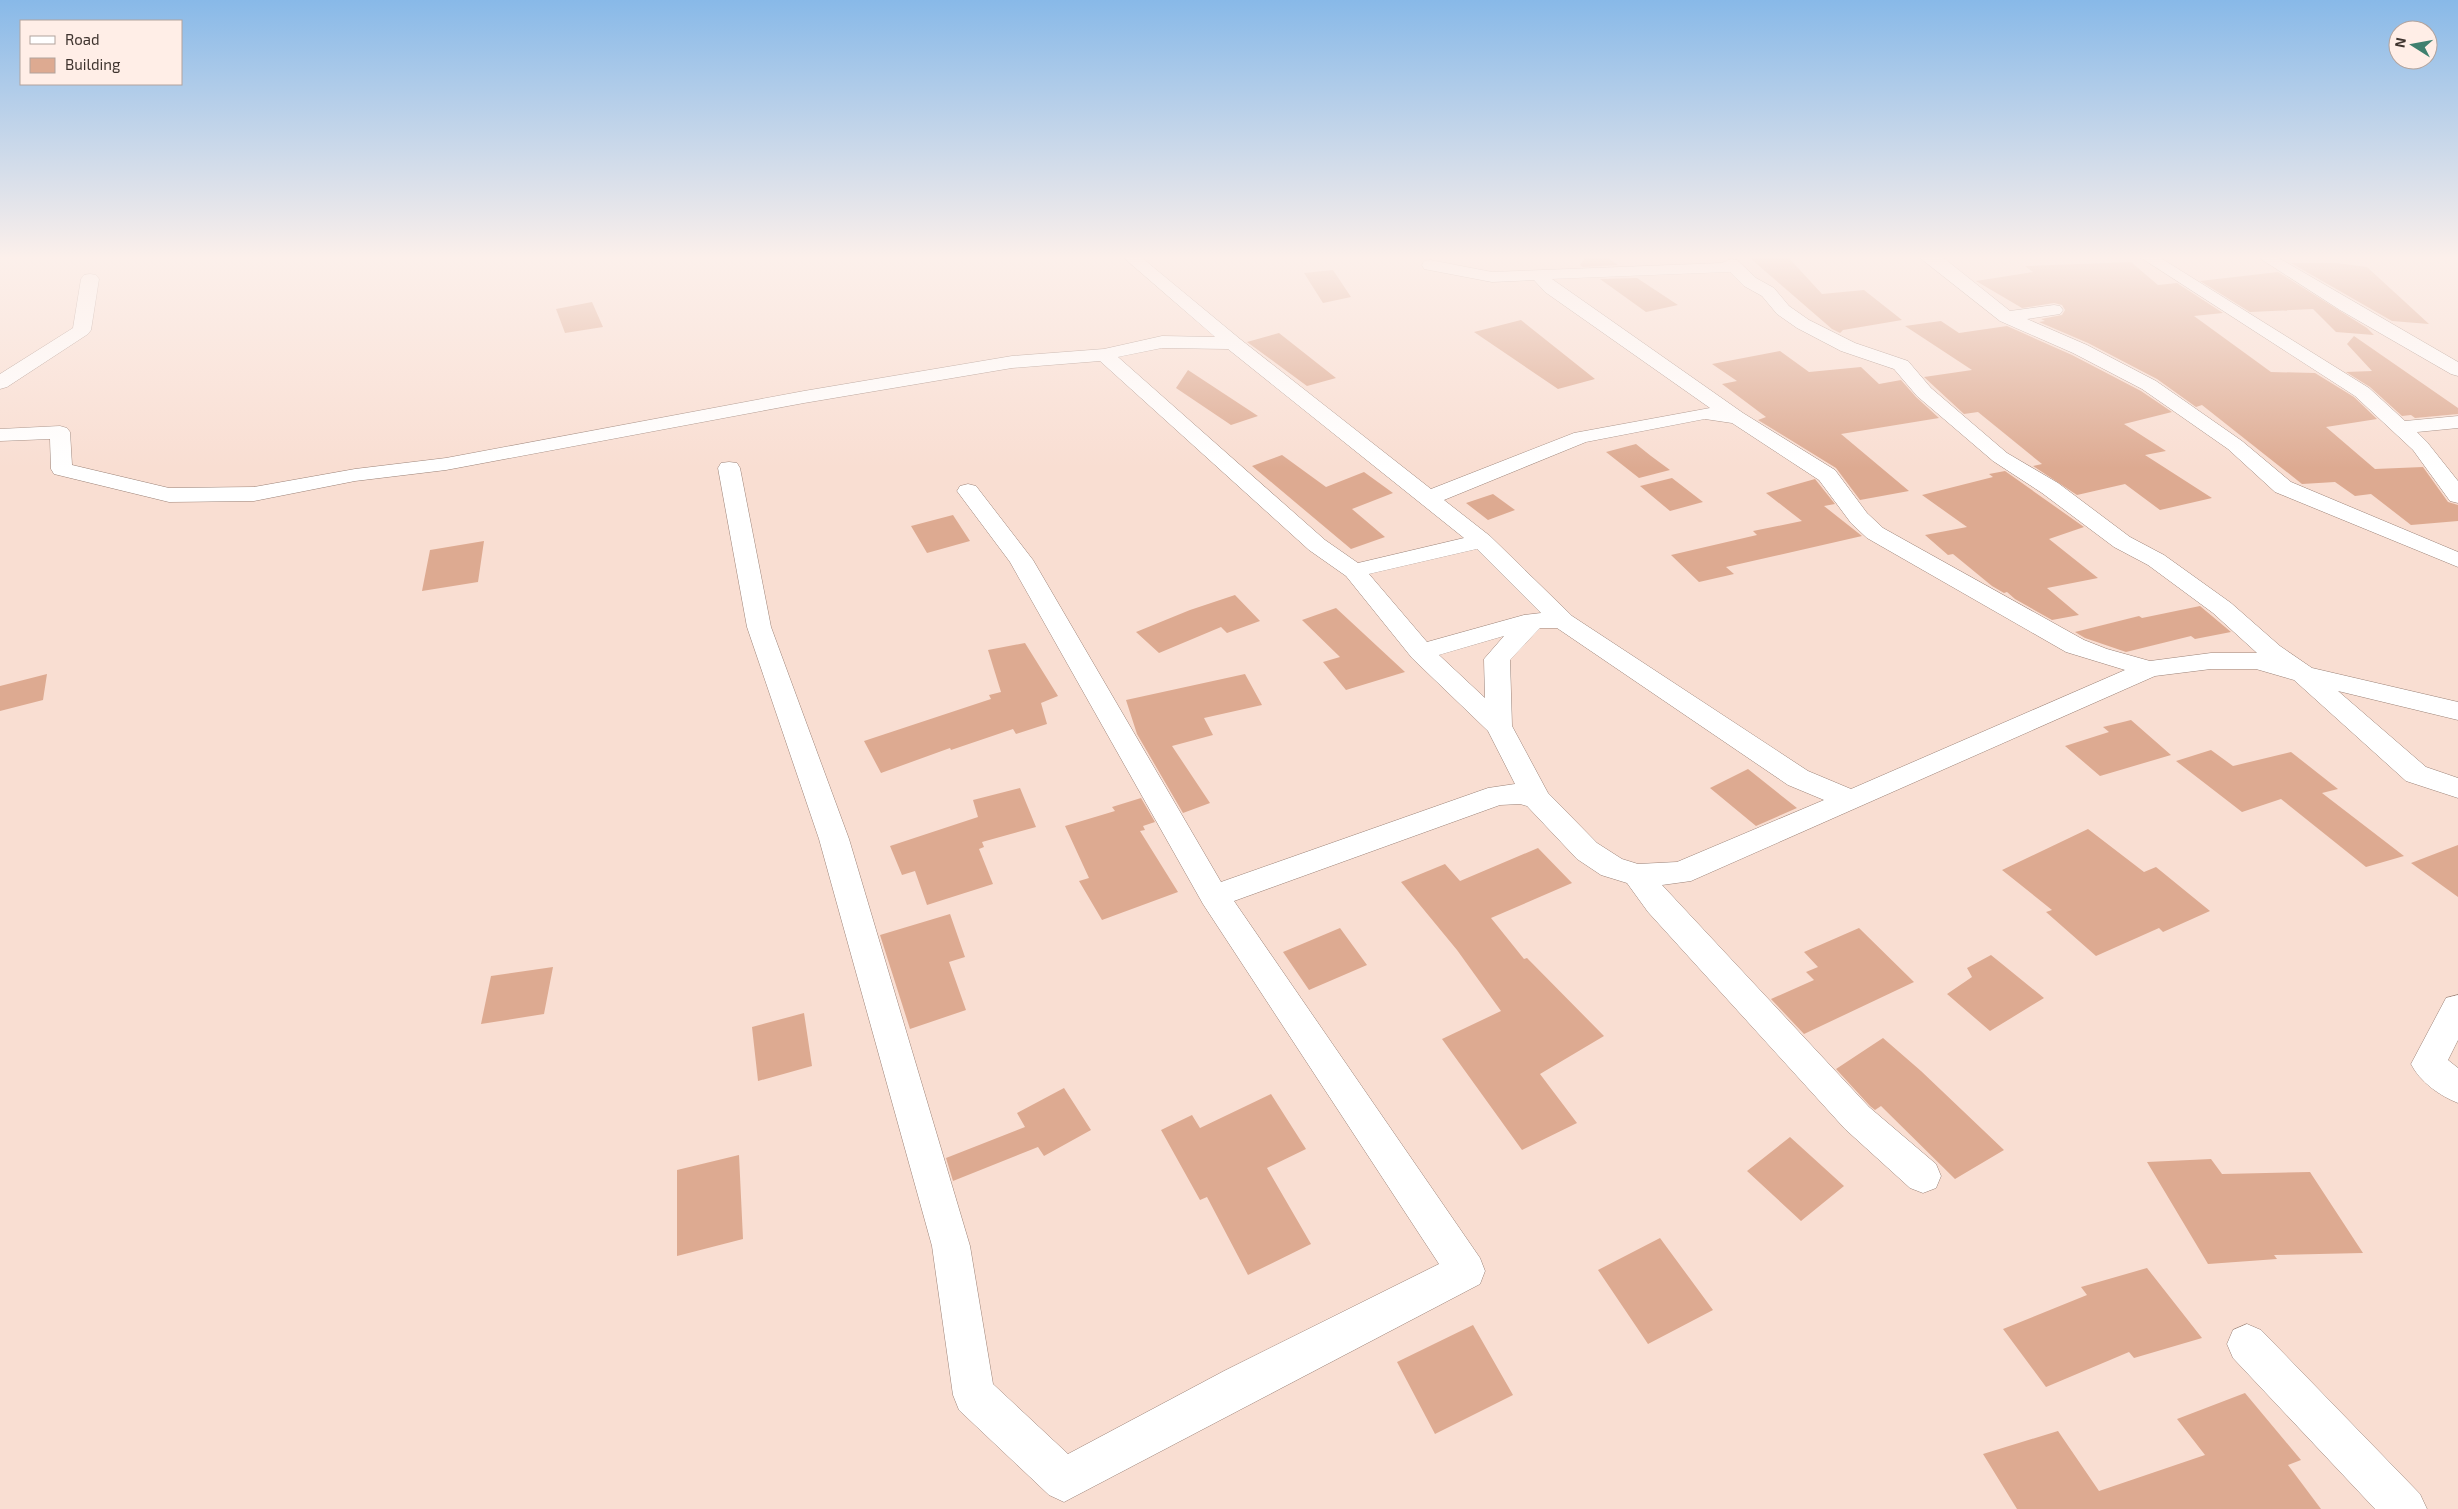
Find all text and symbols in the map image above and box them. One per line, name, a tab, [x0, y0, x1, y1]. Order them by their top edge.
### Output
legend	[20, 20, 182, 85]
north arrow	[2388, 20, 2438, 70]
text: Road	[65, 30, 100, 48]
text: N	[2390, 36, 2409, 49]
text: Building	[65, 55, 121, 73]

